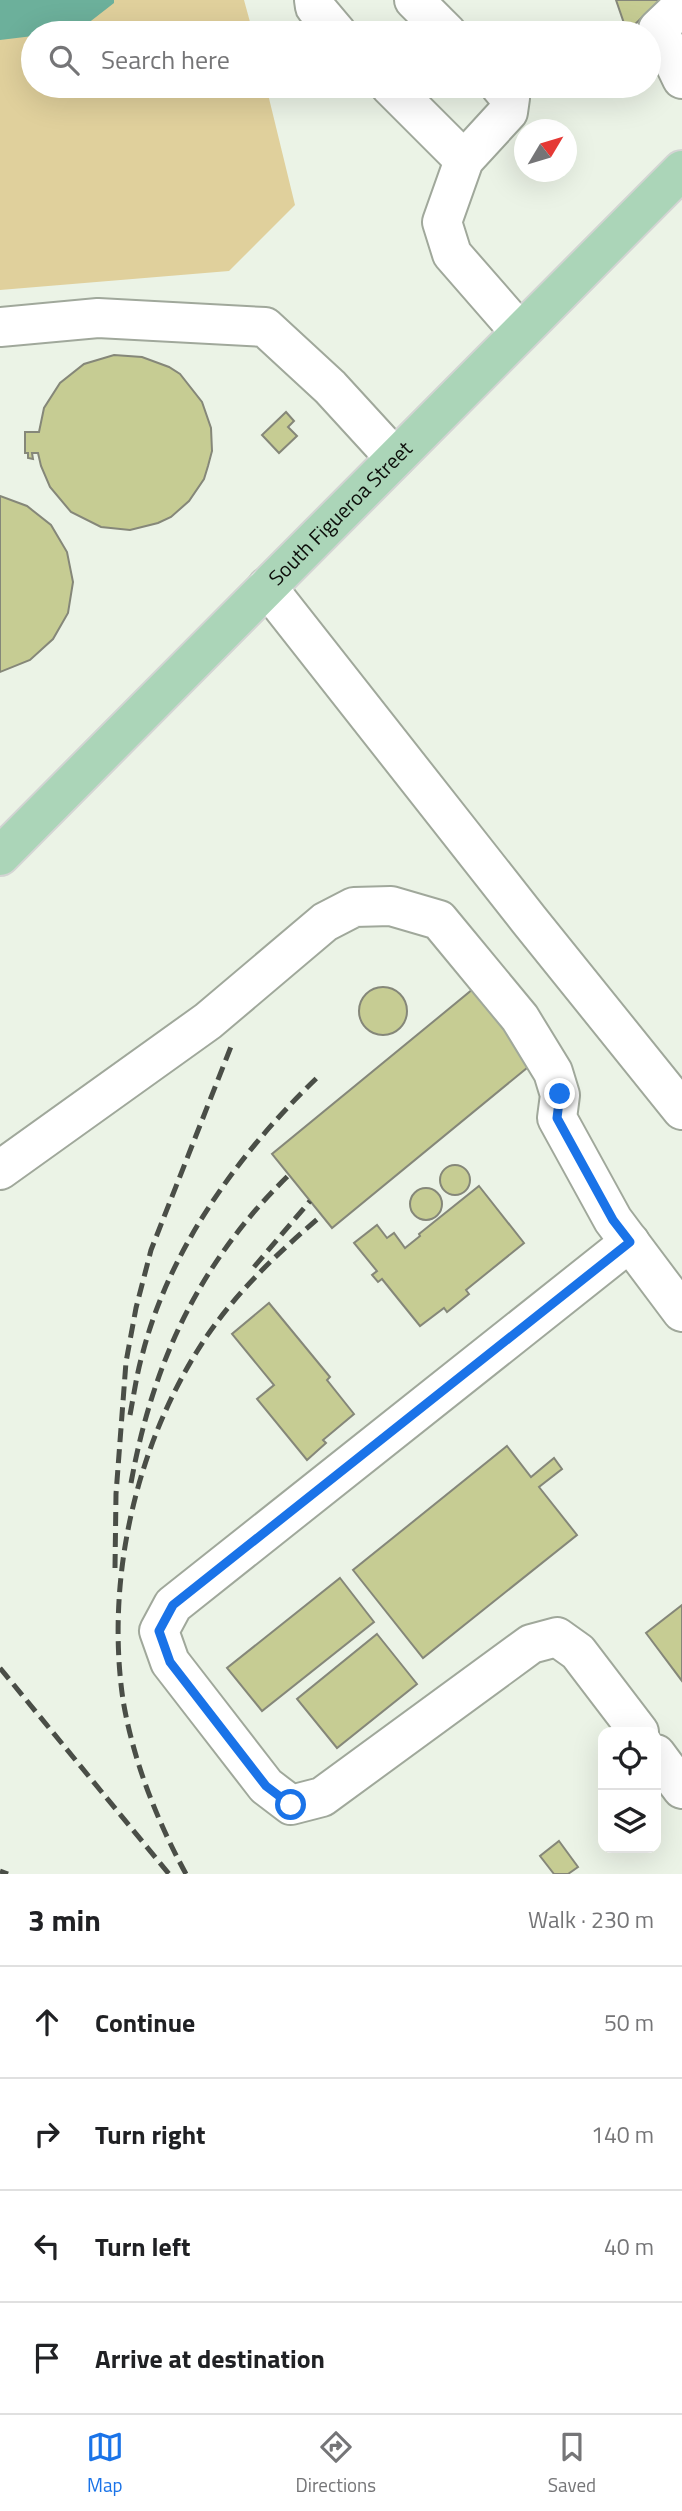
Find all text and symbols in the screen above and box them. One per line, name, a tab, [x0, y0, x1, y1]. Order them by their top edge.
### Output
search box	[21, 21, 661, 98]
text: Search here	[101, 40, 230, 79]
icon: search	[45, 41, 83, 79]
north arrow	[514, 119, 577, 182]
street label: South Figueroa Street	[261, 433, 420, 592]
route end	[544, 1078, 575, 1109]
map controls	[598, 1727, 661, 1853]
button: locate	[598, 1727, 661, 1790]
route start	[275, 1789, 306, 1820]
button: layers	[598, 1790, 661, 1853]
text: 3 min	[28, 1897, 101, 1943]
text: Walk · 230 m	[528, 1902, 654, 1937]
icon: ahead	[28, 2003, 66, 2041]
text: Continue	[95, 2003, 195, 2042]
text: 50 m	[604, 2005, 654, 2040]
icon: right	[28, 2115, 66, 2153]
text: Turn right	[95, 2115, 206, 2154]
text: 140 m	[591, 2117, 654, 2152]
icon: left	[28, 2227, 66, 2265]
text: Turn left	[95, 2227, 190, 2266]
text: 40 m	[604, 2229, 654, 2264]
icon: arrive	[28, 2339, 66, 2377]
text: Arrive at destination	[95, 2339, 325, 2378]
tab: Map	[86, 2428, 124, 2499]
tab: Directions	[296, 2428, 376, 2499]
tab: Saved	[548, 2428, 596, 2499]

